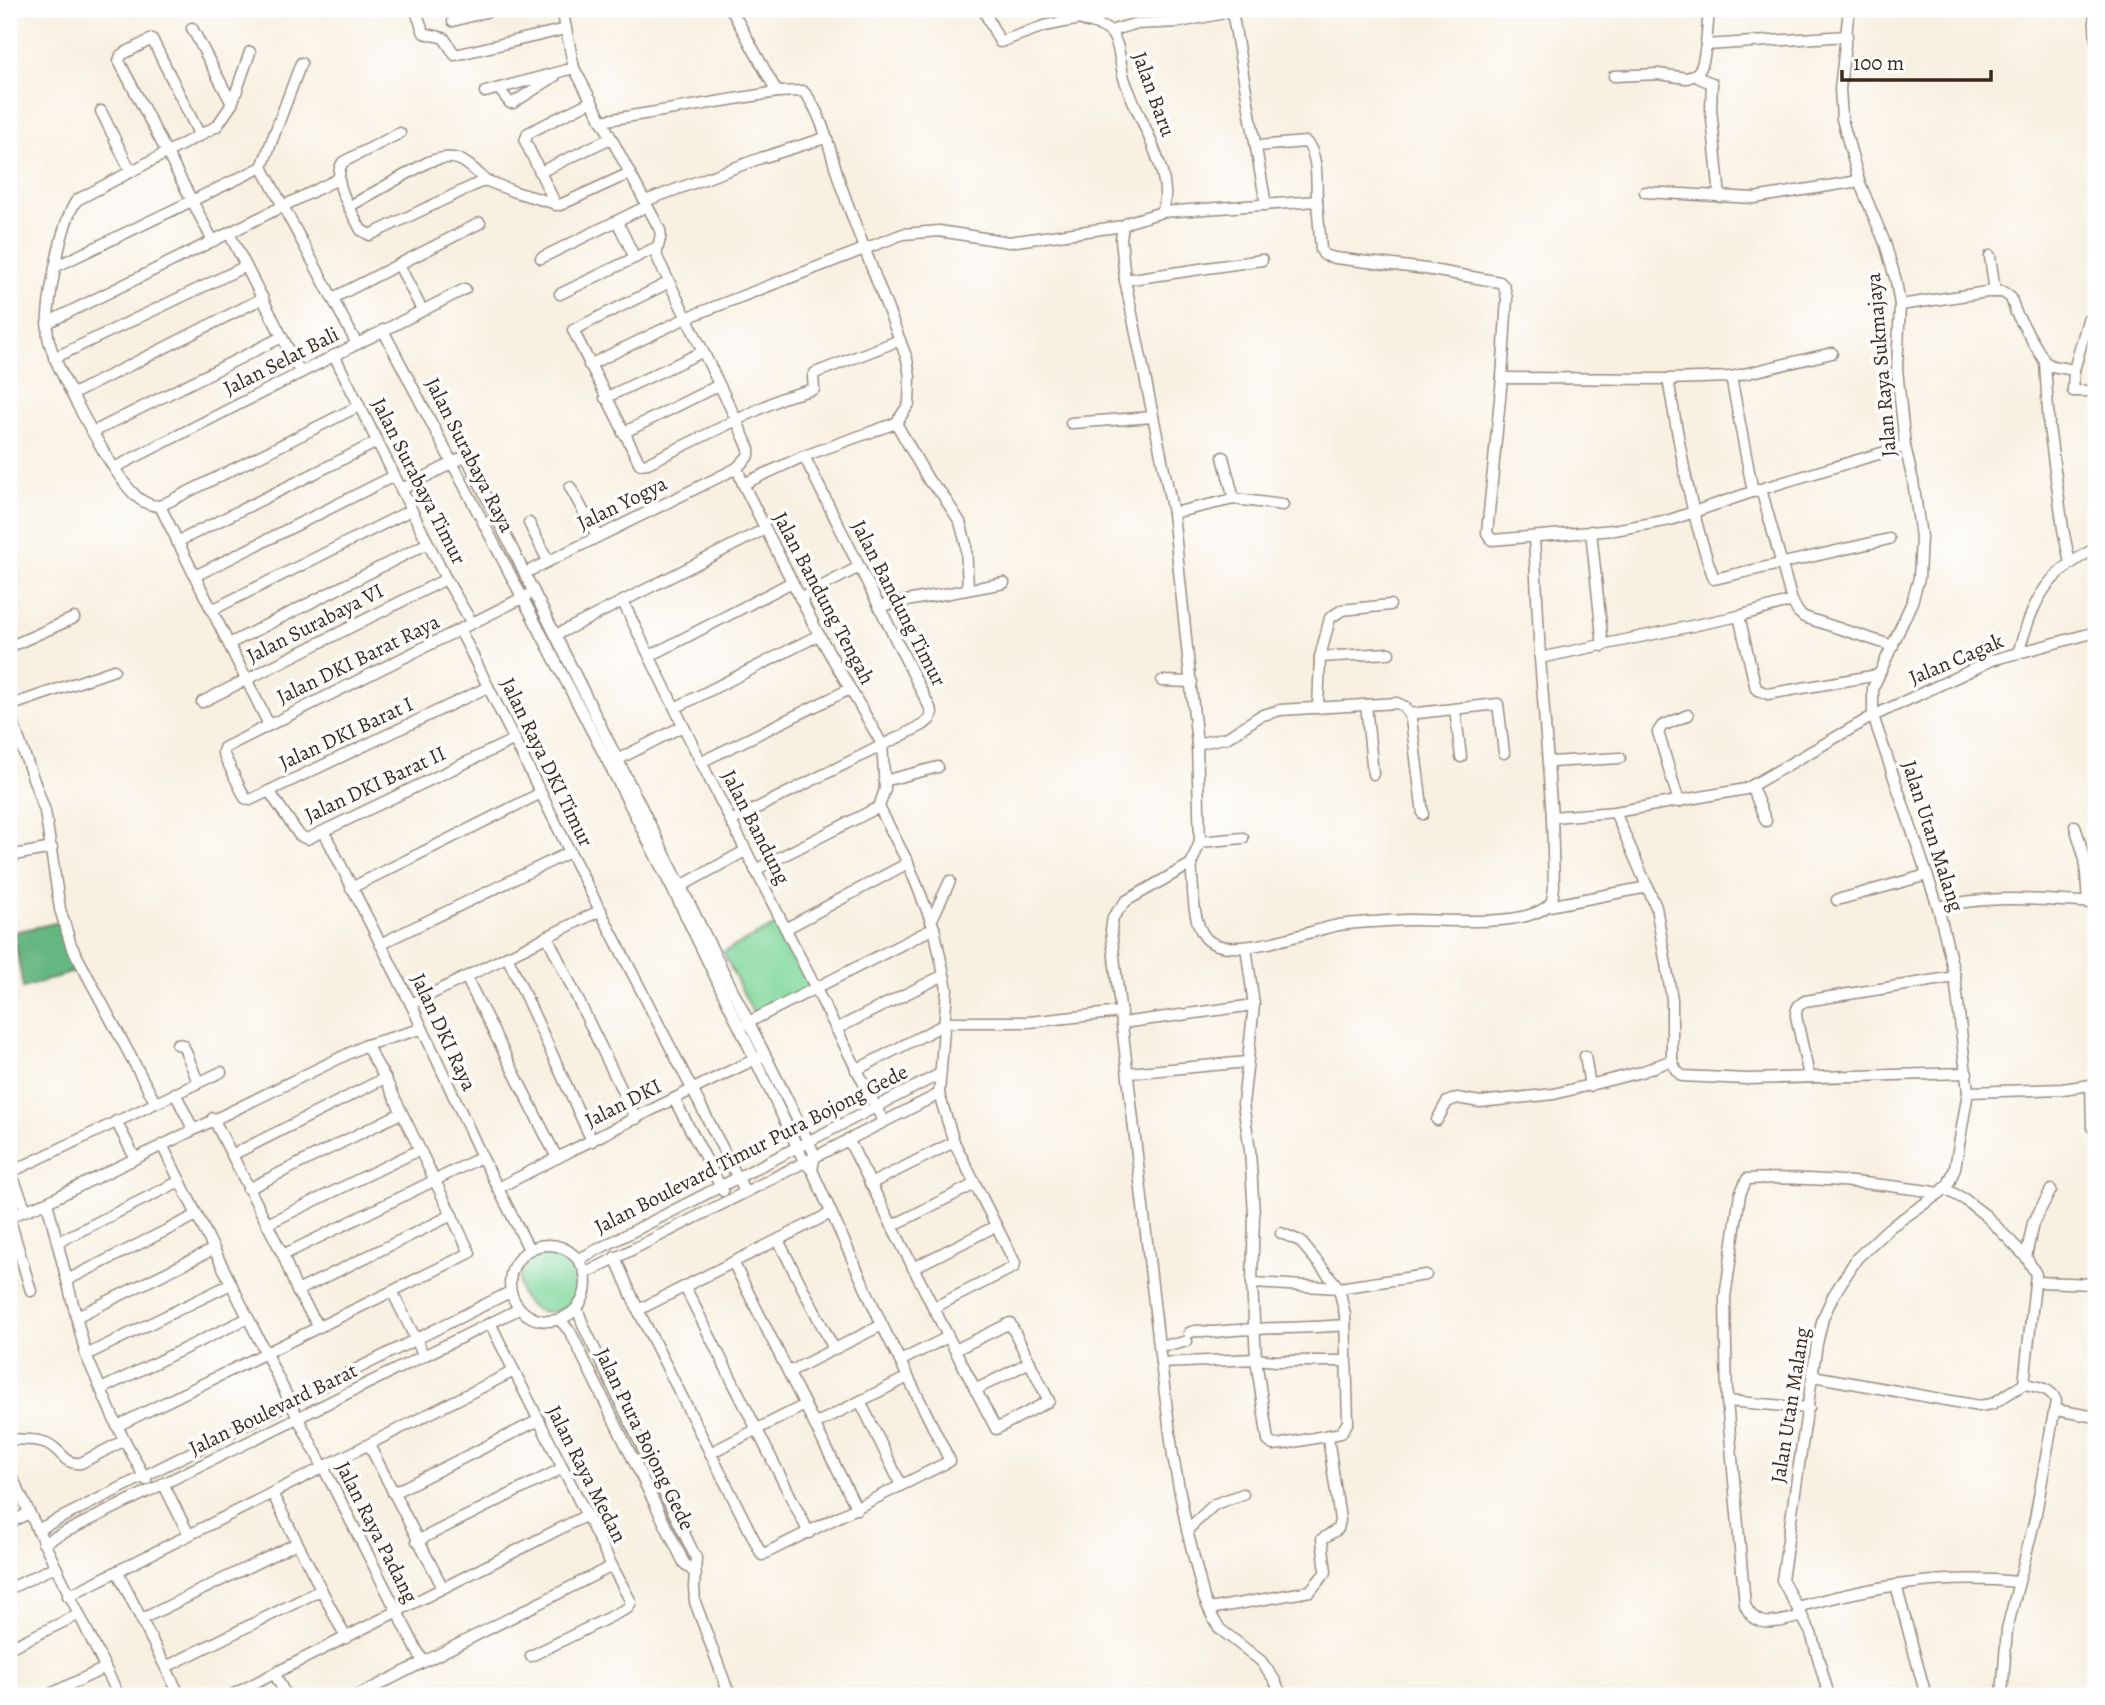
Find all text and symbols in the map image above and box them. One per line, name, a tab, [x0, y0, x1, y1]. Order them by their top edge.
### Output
scale bar	[1842, 38, 1991, 82]
street label: Jalan Baru	[1126, 48, 1182, 141]
text: 100 m	[1853, 49, 1904, 77]
street label: Jalan Raya Sukmajaya	[1859, 271, 1903, 458]
street label: Jalan Selat Bali	[218, 320, 344, 402]
street label: Jalan Surabaya Raya	[419, 373, 521, 537]
street label: Jalan Surabaya Timur	[365, 393, 473, 569]
street label: Jalan Yogya	[572, 469, 672, 537]
street label: Jalan Bandung Tengah	[767, 507, 881, 689]
street label: Jalan Bandung Timur	[845, 515, 953, 691]
street label: Jalan Surabaya VI	[242, 576, 388, 670]
street label: Jalan DKI Barat Raya	[272, 607, 444, 711]
street label: Jalan Cagak	[1904, 626, 2008, 691]
street label: Jalan Raya DKI Timur	[494, 673, 600, 851]
street label: Jalan DKI Barat I	[274, 690, 418, 776]
street label: Jalan DKI Barat II	[300, 739, 450, 829]
street label: Jalan Utan Malang	[1895, 757, 1971, 916]
street label: Jalan Bandung	[715, 765, 797, 890]
street label: Jalan DKI Raya	[404, 969, 484, 1096]
street label: Jalan Boulevard Timur Pura Bojong Gede	[590, 1057, 912, 1241]
street label: Jalan DKI	[580, 1072, 666, 1134]
street label: Jalan Utan Malang	[1764, 1325, 1816, 1485]
street label: Jalan Pura Bojong Gede	[589, 1343, 701, 1535]
street label: Jalan Boulevard Barat	[184, 1356, 362, 1462]
street label: Jalan Raya Medan	[540, 1400, 634, 1548]
street label: Jalan Raya Padang	[329, 1456, 425, 1608]

